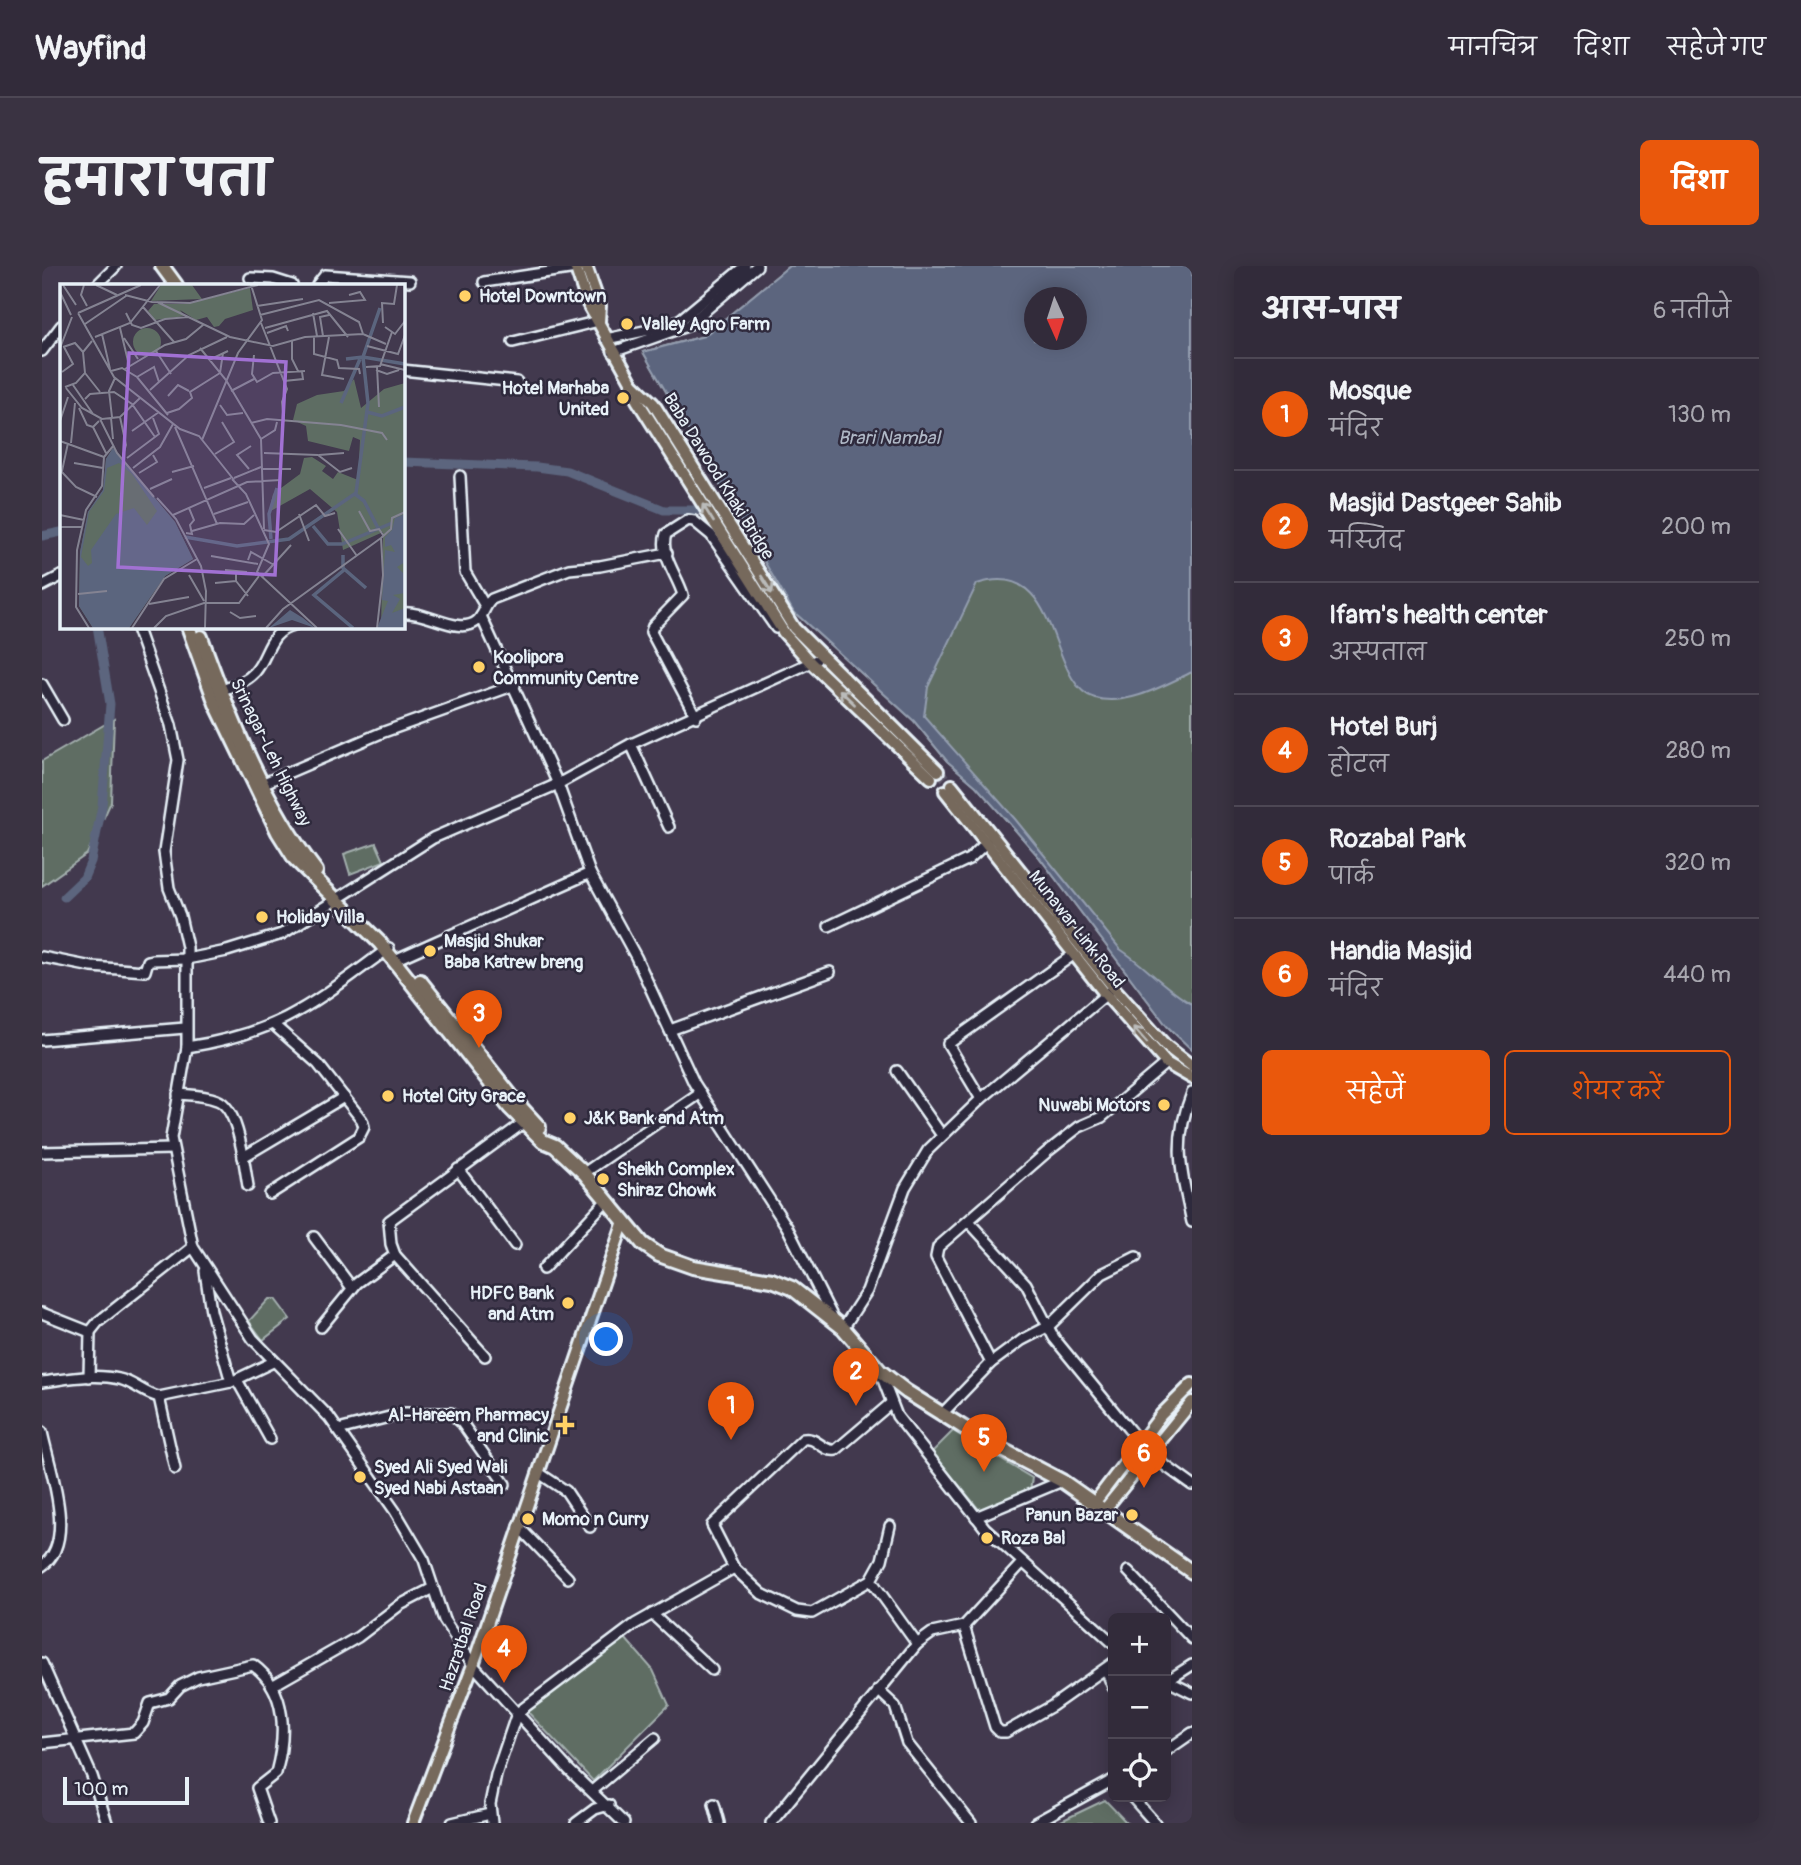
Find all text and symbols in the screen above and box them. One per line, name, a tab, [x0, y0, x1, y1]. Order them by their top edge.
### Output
text: Wayfind	[35, 28, 147, 69]
text: मानचित्र	[1449, 33, 1537, 62]
text: दिशा	[1575, 33, 1629, 62]
text: सहेजे गए	[1667, 33, 1766, 62]
button: दिशा	[1640, 140, 1759, 225]
text: हमारा पता	[42, 149, 270, 210]
inset map	[60, 284, 404, 628]
place label: Hotel Downtown	[479, 285, 606, 308]
north arrow	[1024, 287, 1087, 350]
marker: Hotel Downtown	[457, 288, 473, 304]
text: आस-पास	[1262, 291, 1400, 328]
text: 6 नतीजे	[1653, 296, 1731, 325]
place label: Valley Agro Farm	[641, 313, 770, 336]
marker: Valley Agro Farm	[619, 316, 635, 332]
text: Mosque	[1329, 375, 1411, 407]
place label: Hotel Marhaba United	[502, 377, 610, 421]
street label: Baba Dawood Khaki Bridge	[658, 389, 779, 564]
marker: Hotel Marhaba United	[615, 390, 631, 406]
text: 1	[1281, 400, 1290, 429]
text: 130 m	[1668, 400, 1731, 429]
text: मंदिर	[1329, 414, 1382, 443]
water label: Brari Nambal	[838, 426, 942, 450]
text: Masjid Dastgeer Sahib	[1329, 487, 1562, 519]
one-way arrow	[701, 504, 716, 523]
text: 2	[1279, 512, 1291, 541]
text: 200 m	[1661, 512, 1731, 541]
text: मस्जिद	[1329, 526, 1404, 555]
one-way arrow	[760, 575, 775, 594]
text: Ifam's health center	[1329, 599, 1548, 631]
text: 3	[1279, 624, 1291, 653]
text: 250 m	[1665, 624, 1731, 653]
text: अस्पताल	[1329, 638, 1427, 667]
place label: Koolipora Community Centre	[493, 646, 639, 690]
marker: Koolipora Community Centre	[471, 659, 487, 675]
street label: Srinagar-Leh Highway	[225, 674, 317, 830]
one-way arrow	[838, 688, 855, 705]
text: Hotel Burj	[1329, 711, 1438, 743]
text: 4	[1278, 736, 1292, 765]
text: 280 m	[1665, 736, 1731, 765]
text: होटल	[1329, 750, 1389, 779]
text: Rozabal Park	[1329, 823, 1466, 855]
text: 5	[1279, 848, 1291, 877]
text: 320 m	[1664, 848, 1731, 877]
text: पार्क	[1329, 862, 1374, 891]
street label: Munawar Link Road	[1023, 866, 1130, 993]
place label: Holiday Villa	[276, 906, 365, 929]
marker: Holiday Villa	[254, 909, 270, 925]
place label: Masjid Shukar Baba Katrew breng	[444, 930, 583, 974]
text: Handia Masjid	[1329, 935, 1472, 967]
marker: Masjid Shukar Baba Katrew breng	[422, 943, 438, 959]
text: 6	[1278, 960, 1292, 989]
text: 440 m	[1663, 960, 1731, 989]
text: मंदिर	[1329, 974, 1382, 1003]
pin: 3	[456, 990, 502, 1048]
one-way arrow	[1132, 1026, 1148, 1044]
button: सहेजें	[1262, 1050, 1490, 1135]
button: शेयर करें	[1504, 1050, 1731, 1135]
place label: Hotel City Grace	[402, 1085, 526, 1108]
marker: Hotel City Grace	[380, 1088, 396, 1104]
place label: Nuwabi Motors	[1038, 1094, 1151, 1117]
marker: Nuwabi Motors	[1156, 1097, 1172, 1113]
place label: J&K Bank and Atm	[584, 1107, 724, 1130]
marker: J&K Bank and Atm	[562, 1110, 578, 1126]
place label: Sheikh Complex Shiraz Chowk	[617, 1158, 735, 1202]
marker: Sheikh Complex Shiraz Chowk	[595, 1171, 611, 1187]
place label: HDFC Bank and Atm	[470, 1282, 554, 1326]
marker: HDFC Bank and Atm	[560, 1295, 576, 1311]
your location	[589, 1322, 623, 1356]
pin: 2	[833, 1348, 879, 1406]
pin: 1	[708, 1382, 754, 1440]
place label: Al-Hareem Pharmacy and Clinic	[388, 1404, 549, 1448]
pin: 5	[961, 1414, 1007, 1472]
marker: Al-Hareem Pharmacy and Clinic	[555, 1415, 575, 1435]
pin: 6	[1121, 1430, 1167, 1488]
place label: Syed Ali Syed Wali Syed Nabi Astaan	[374, 1456, 508, 1500]
marker: Syed Ali Syed Wali Syed Nabi Astaan	[352, 1469, 368, 1485]
place label: Panun Bazar	[1025, 1504, 1119, 1527]
marker: Panun Bazar	[1124, 1507, 1140, 1523]
place label: Momo n Curry	[542, 1508, 649, 1531]
marker: Momo n Curry	[520, 1511, 536, 1527]
place label: Roza Bal	[1001, 1527, 1066, 1550]
marker: Roza Bal	[979, 1530, 995, 1546]
street label: Hazratbal Road	[434, 1580, 493, 1694]
map controls	[1108, 1613, 1171, 1802]
button: +	[1108, 1613, 1171, 1676]
pin: 4	[481, 1625, 527, 1683]
button: −	[1108, 1676, 1171, 1739]
button: locate	[1108, 1739, 1171, 1802]
scale bar	[63, 1774, 189, 1806]
text: 100 m	[74, 1777, 128, 1801]

